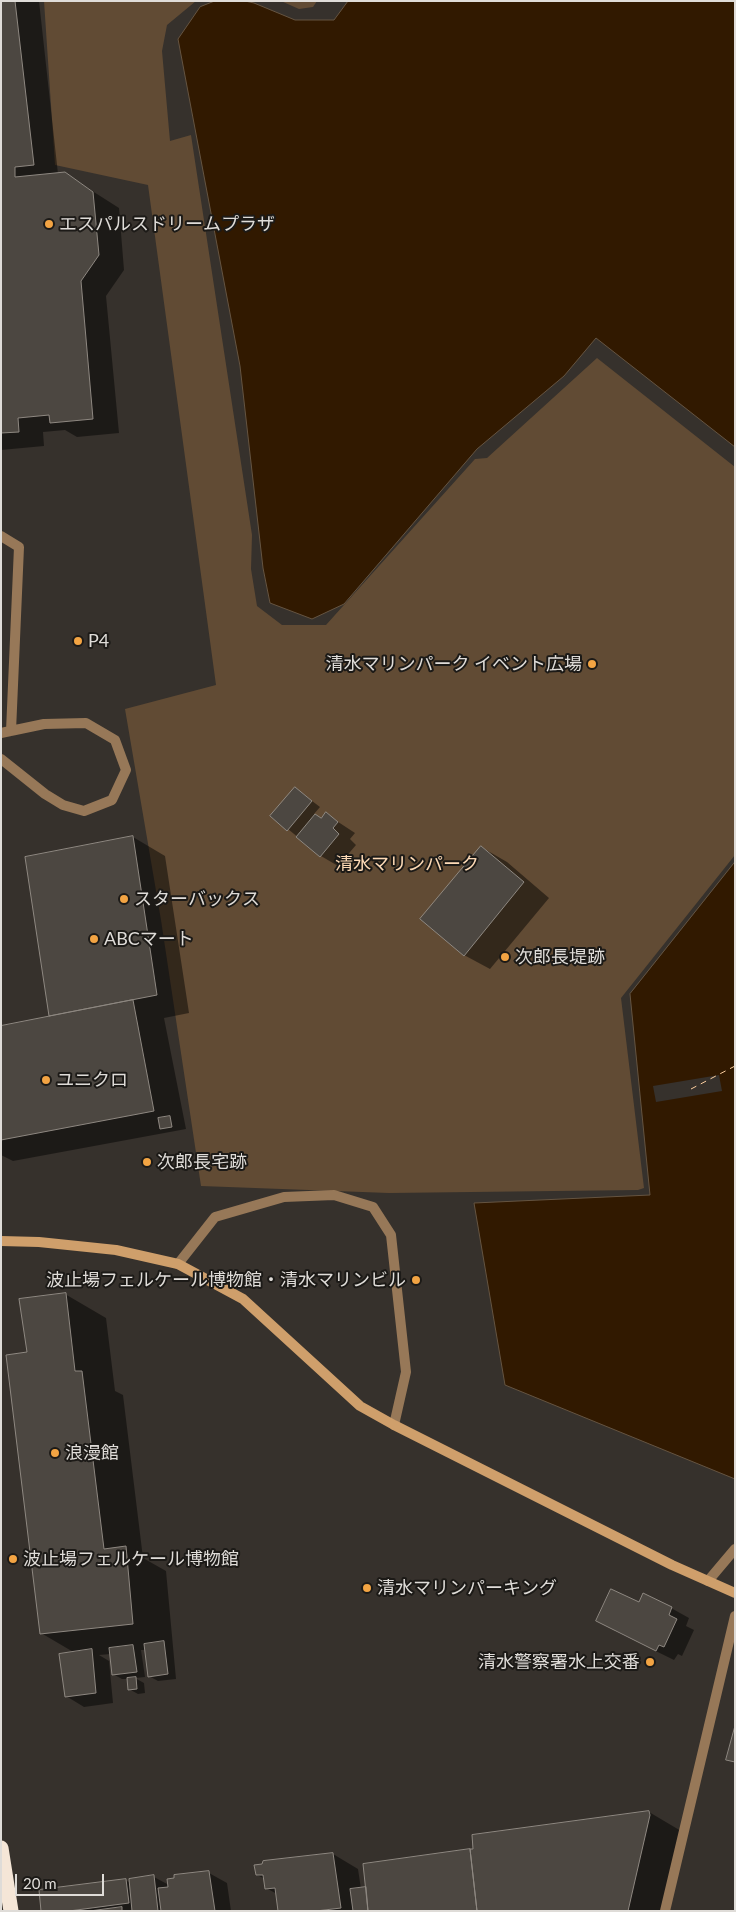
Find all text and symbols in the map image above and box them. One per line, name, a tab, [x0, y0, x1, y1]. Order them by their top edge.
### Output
place label: エスパルスドリームプラザ	[59, 213, 275, 235]
marker: エスパルスドリームプラザ	[43, 218, 55, 230]
place label: P4	[88, 630, 109, 652]
marker: P4	[72, 635, 84, 647]
place label: 清水マリンパーク イベント広場	[325, 653, 582, 675]
marker: 清水マリンパーク イベント広場	[586, 658, 598, 670]
park label: 清水マリンパーク	[335, 853, 479, 875]
place label: スターバックス	[134, 888, 260, 910]
marker: スターバックス	[118, 893, 130, 905]
place label: ABCマート	[104, 928, 194, 950]
marker: ABCマート	[88, 933, 100, 945]
place label: 次郎長堤跡	[515, 946, 605, 968]
marker: 次郎長堤跡	[499, 951, 511, 963]
place label: ユニクロ	[56, 1069, 128, 1091]
marker: ユニクロ	[40, 1074, 52, 1086]
place label: 次郎長宅跡	[157, 1151, 247, 1173]
marker: 次郎長宅跡	[141, 1156, 153, 1168]
place label: 波止場フェルケール博物館・清水マリンビル	[46, 1269, 406, 1291]
marker: 波止場フェルケール博物館・清水マリンビル	[410, 1274, 422, 1286]
place label: 浪漫館	[65, 1442, 119, 1464]
marker: 浪漫館	[49, 1447, 61, 1459]
place label: 波止場フェルケール博物館	[23, 1548, 239, 1570]
marker: 波止場フェルケール博物館	[7, 1553, 19, 1565]
place label: 清水マリンパーキング	[377, 1577, 557, 1599]
marker: 清水マリンパーキング	[361, 1582, 373, 1594]
place label: 清水警察署水上交番	[478, 1651, 640, 1673]
marker: 清水警察署水上交番	[644, 1656, 656, 1668]
scale bar	[18, 1864, 106, 1896]
text: 20 m	[23, 1874, 57, 1892]

